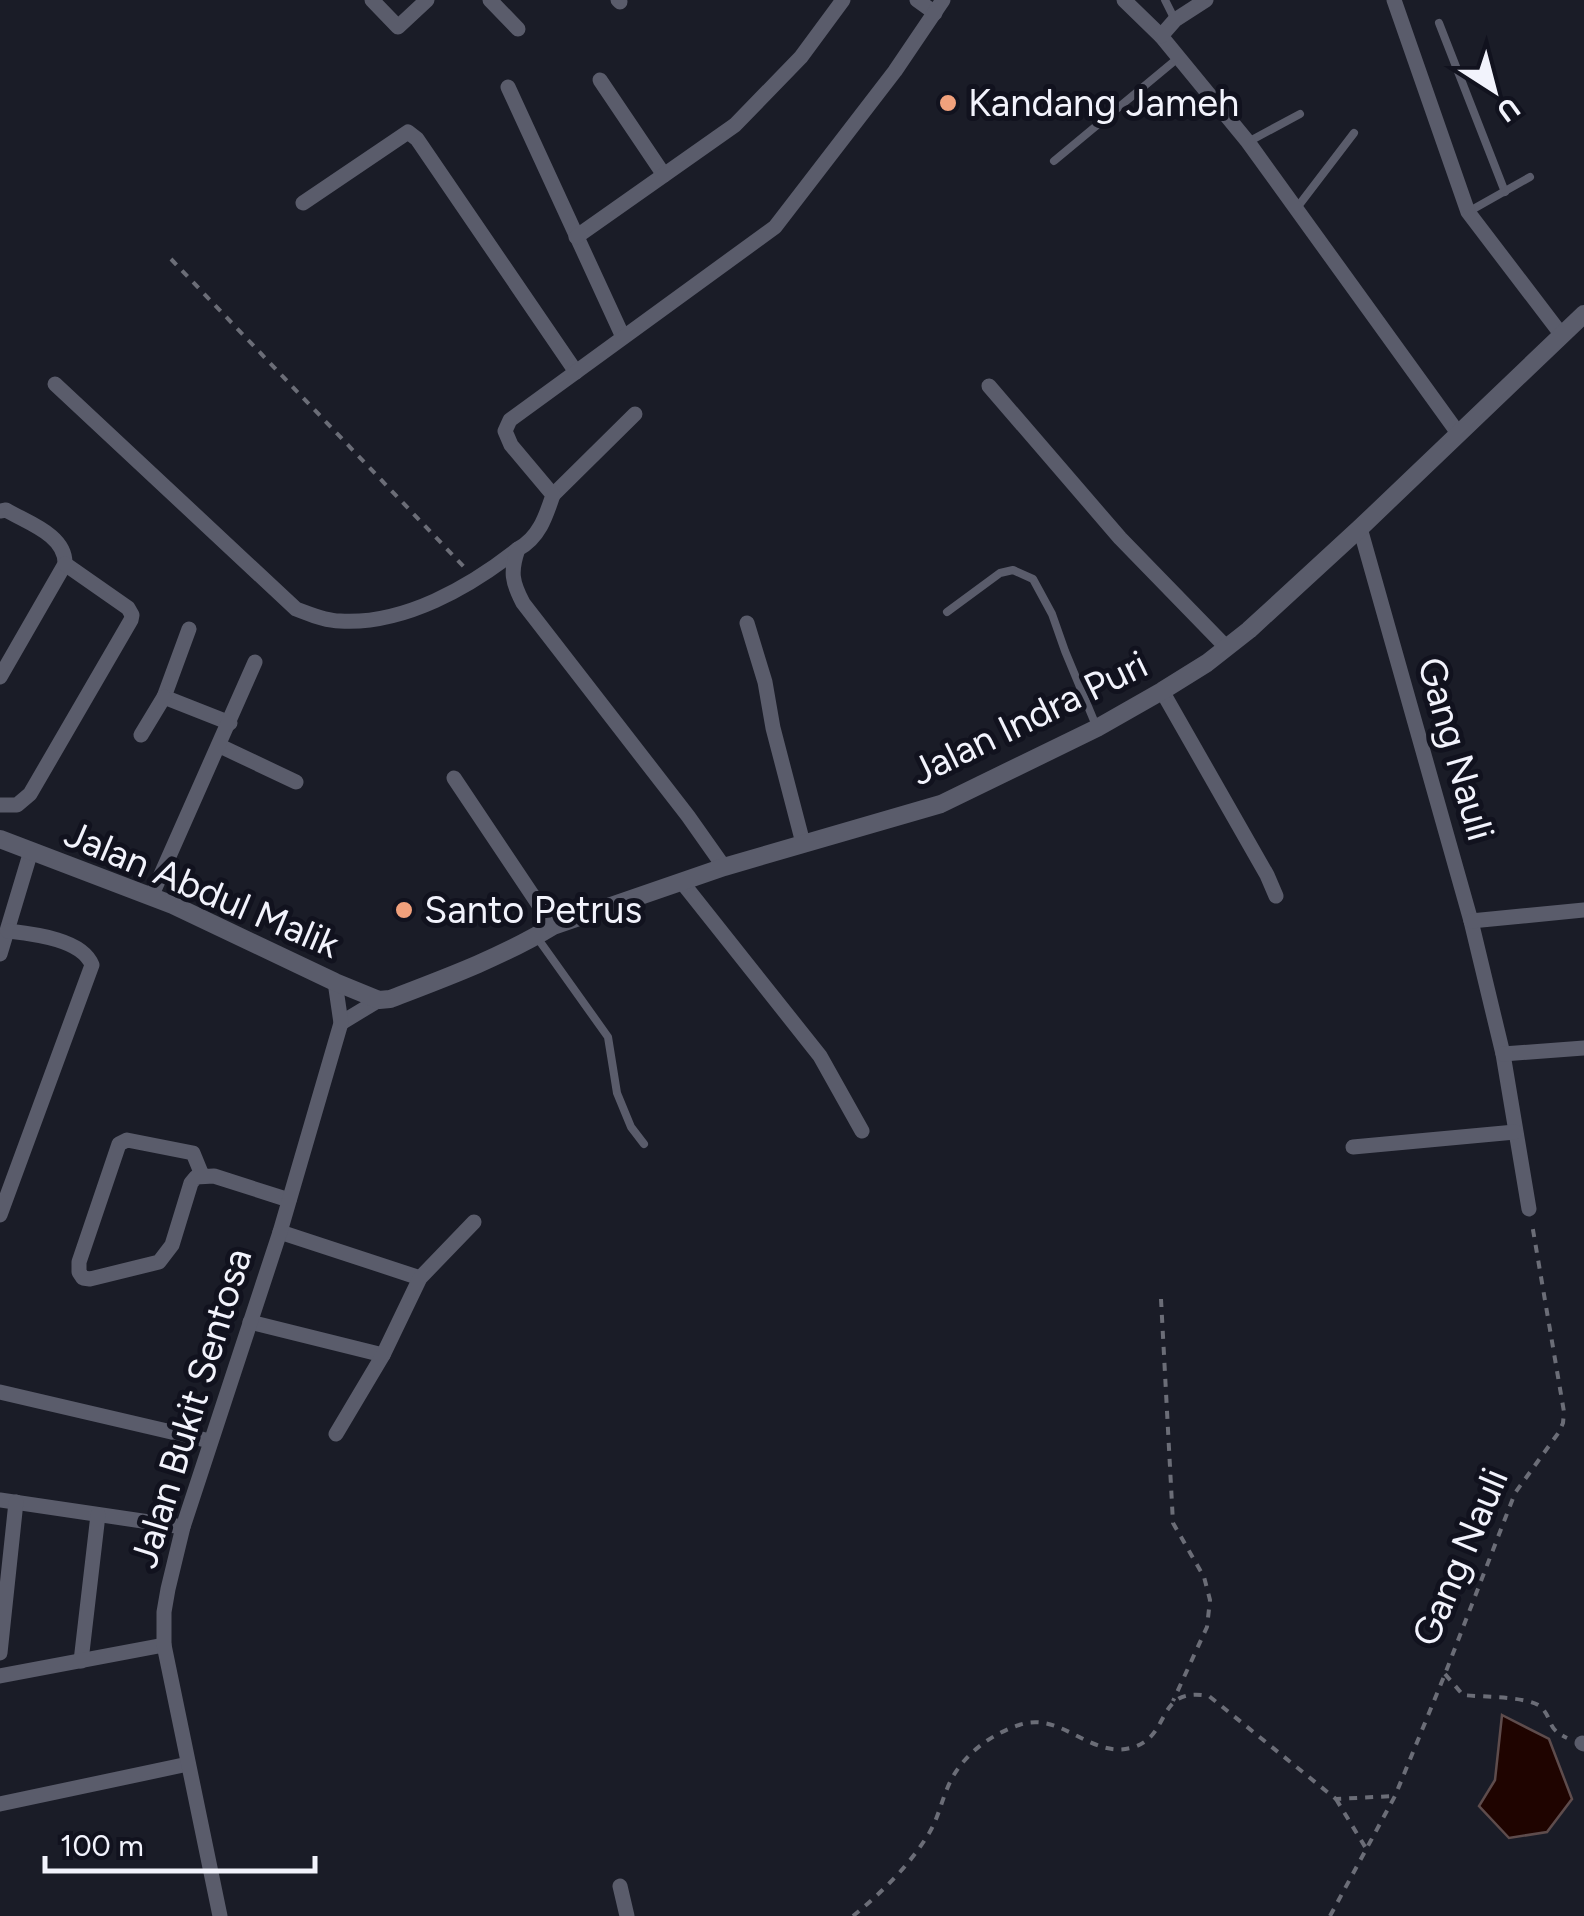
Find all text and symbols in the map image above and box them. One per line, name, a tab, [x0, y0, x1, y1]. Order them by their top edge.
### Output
north arrow	[1444, 40, 1544, 140]
place label: Kandang Jameh	[968, 80, 1239, 126]
text: U	[1491, 91, 1527, 130]
marker: Kandang Jameh	[937, 92, 959, 114]
street label: Jalan Indra Puri	[903, 641, 1155, 795]
street label: Gang Nauli	[1408, 652, 1504, 846]
street label: Jalan Abdul Malik	[58, 810, 347, 968]
place label: Santo Petrus	[424, 887, 642, 933]
marker: Santo Petrus	[393, 899, 415, 921]
street label: Jalan Bukit Sentosa	[121, 1243, 261, 1573]
street label: Gang Nauli	[1402, 1461, 1518, 1653]
scale bar	[45, 1811, 315, 1873]
text: 100 m	[60, 1827, 144, 1864]

